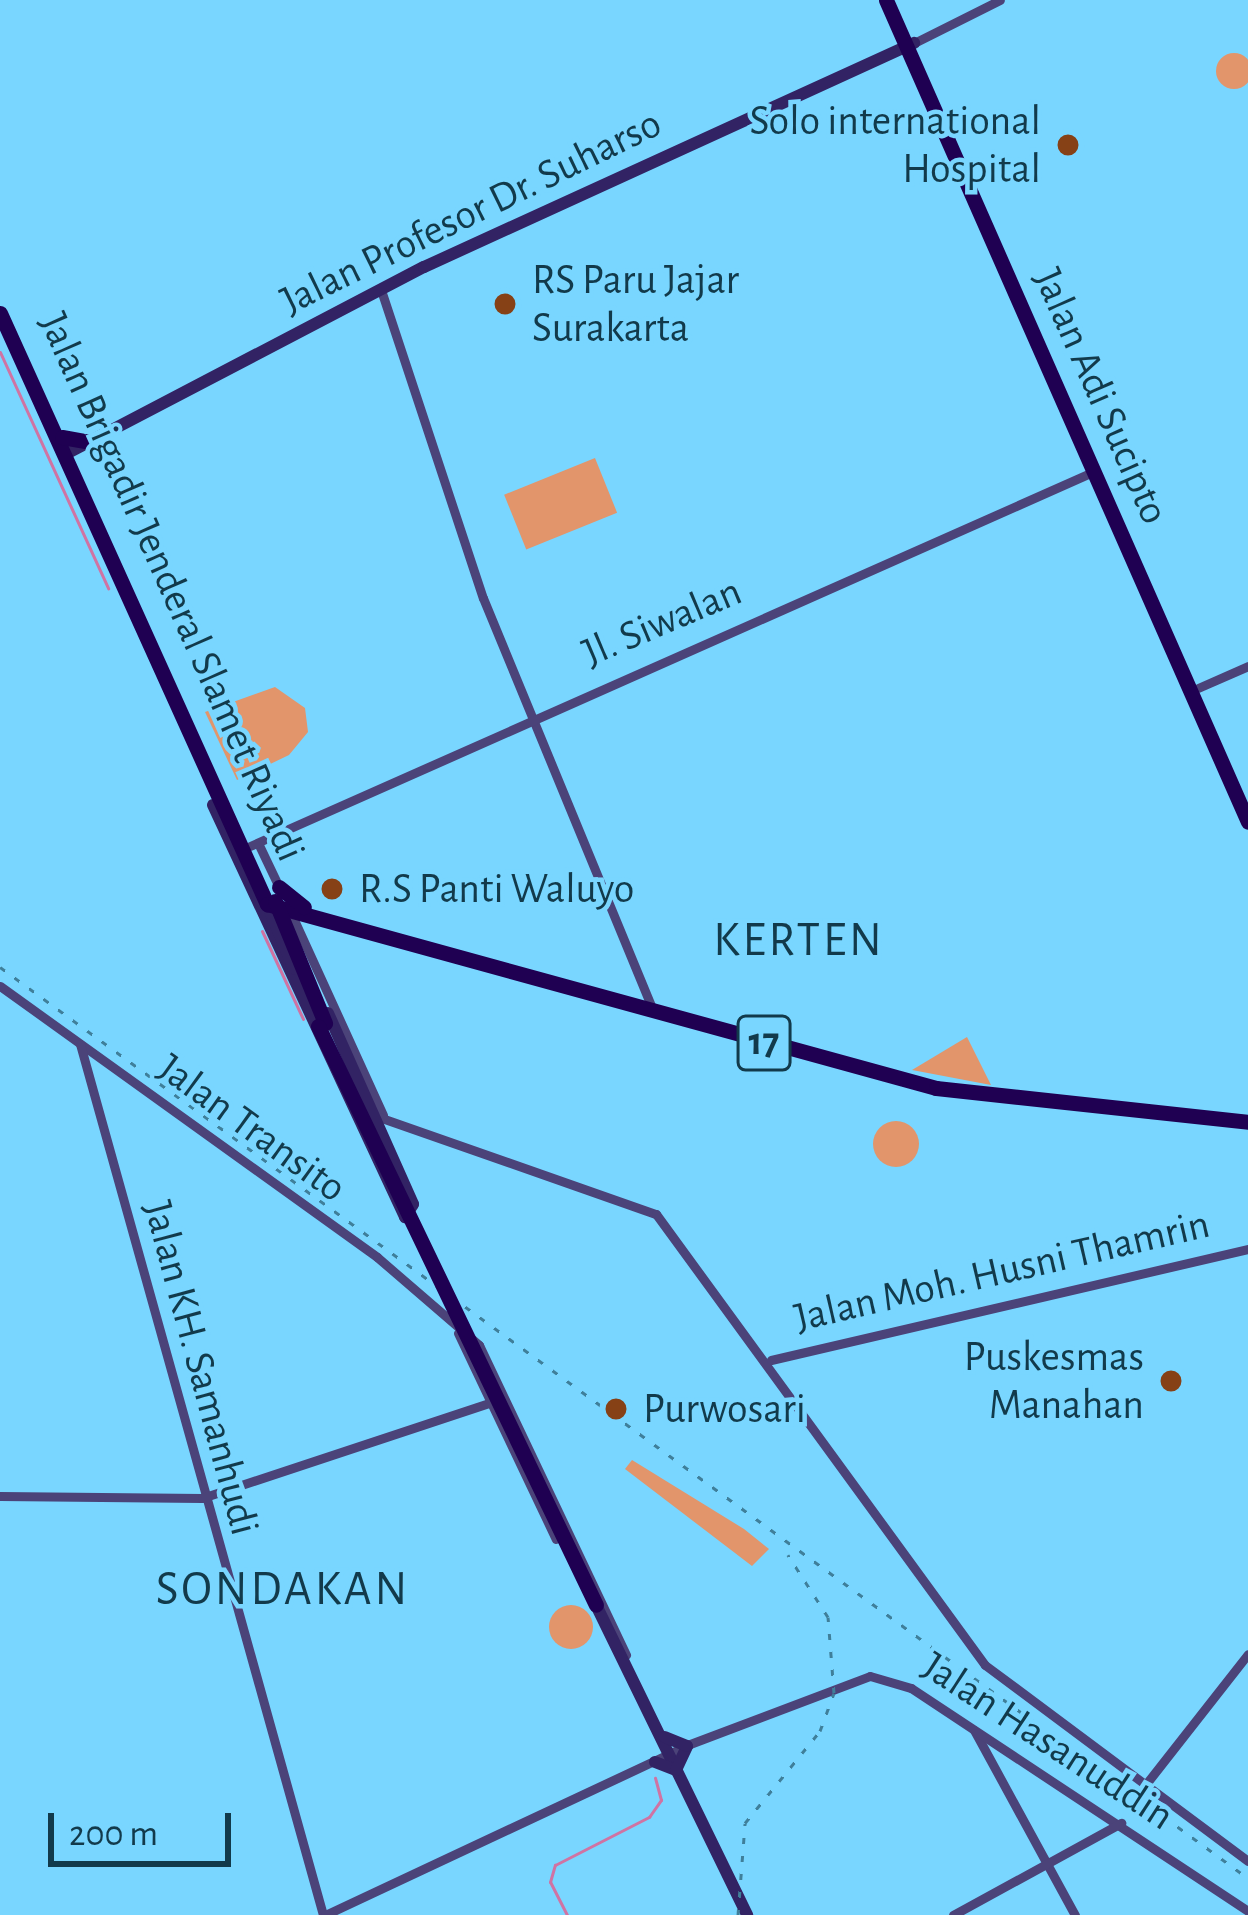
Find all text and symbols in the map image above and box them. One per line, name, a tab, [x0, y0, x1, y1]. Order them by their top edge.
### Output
place label: Solo international Hospital	[750, 96, 1041, 195]
street label: Jalan Profesor Dr. Suharso	[272, 98, 670, 326]
marker: Solo international Hospital	[1052, 129, 1084, 161]
place label: RS Paru Jajar Surakarta	[532, 255, 739, 354]
street label: Jalan Adi Sucipto	[1022, 260, 1180, 532]
marker: RS Paru Jajar Surakarta	[489, 288, 521, 320]
street label: Jalan Brigadir Jenderal Slamet Riyadi	[28, 305, 316, 869]
street label: Jl. Siwalan	[575, 566, 749, 678]
place label: R.S Panti Waluyo	[359, 864, 634, 914]
marker: R.S Panti Waluyo	[316, 873, 348, 905]
district label: KERTEN	[713, 913, 885, 971]
road number: 17	[734, 1010, 794, 1076]
street label: Jalan Transito	[148, 1043, 356, 1213]
street label: Jalan KH. Samanhudi	[132, 1195, 270, 1541]
street label: Jalan Moh. Husni Thamrin	[790, 1199, 1214, 1343]
place label: Puskesmas Manahan	[964, 1332, 1144, 1430]
marker: Puskesmas Manahan	[1155, 1365, 1187, 1397]
place label: Purwosari	[643, 1384, 806, 1434]
marker: Purwosari	[600, 1393, 632, 1425]
district label: SONDAKAN	[156, 1562, 410, 1620]
street label: Jalan Hasanuddin	[913, 1641, 1183, 1841]
scale bar	[54, 1789, 237, 1863]
text: 200 m	[69, 1816, 158, 1852]

